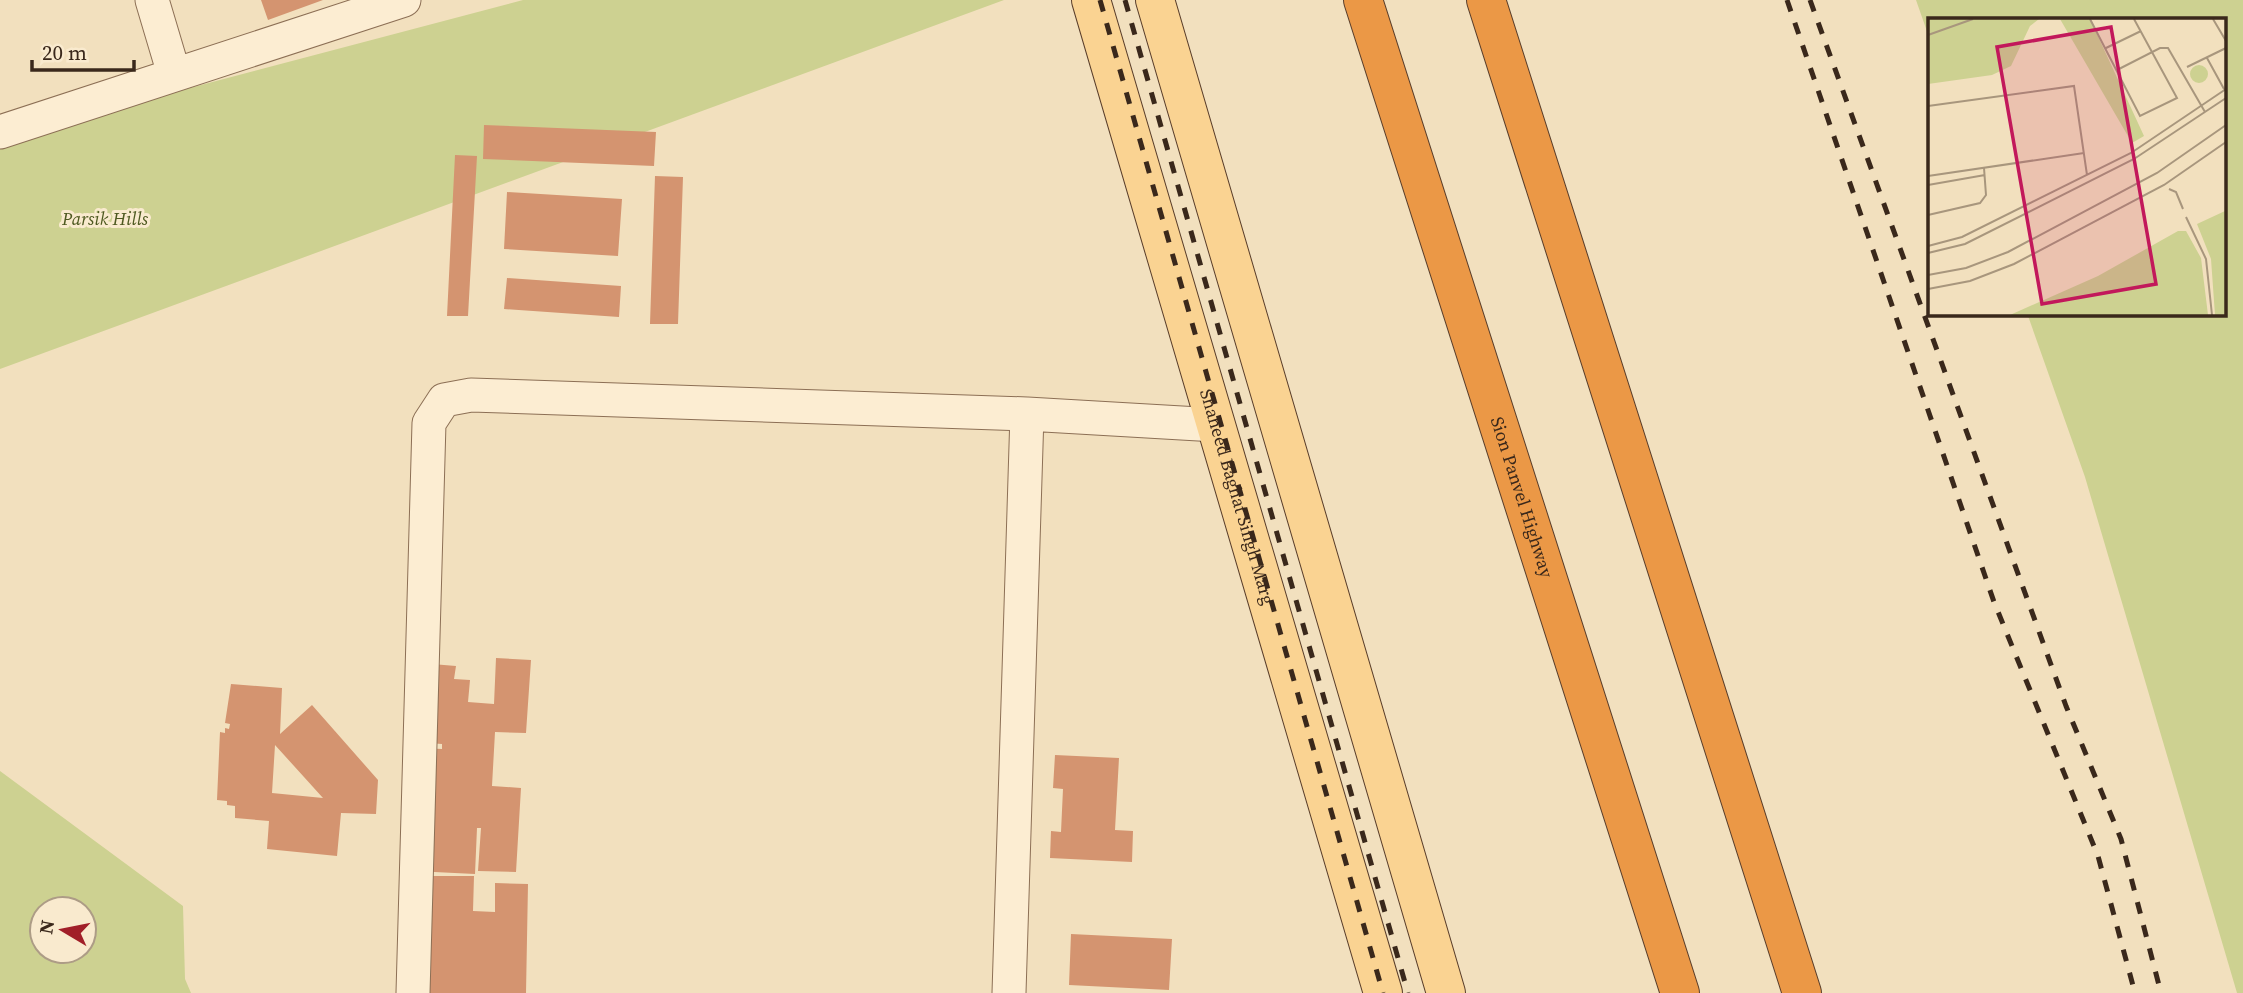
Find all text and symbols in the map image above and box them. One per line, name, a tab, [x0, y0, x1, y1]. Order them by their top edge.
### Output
inset map	[1928, 18, 2226, 315]
scale bar	[32, 28, 133, 72]
text: 20 m	[42, 38, 87, 67]
park label: Parsik Hills	[61, 206, 149, 231]
street label: Shaheed Baghat Singh Marg	[1194, 386, 1281, 608]
street label: Sion Panvel Highway	[1485, 413, 1560, 582]
north arrow	[28, 895, 98, 965]
text: N	[32, 918, 60, 936]

